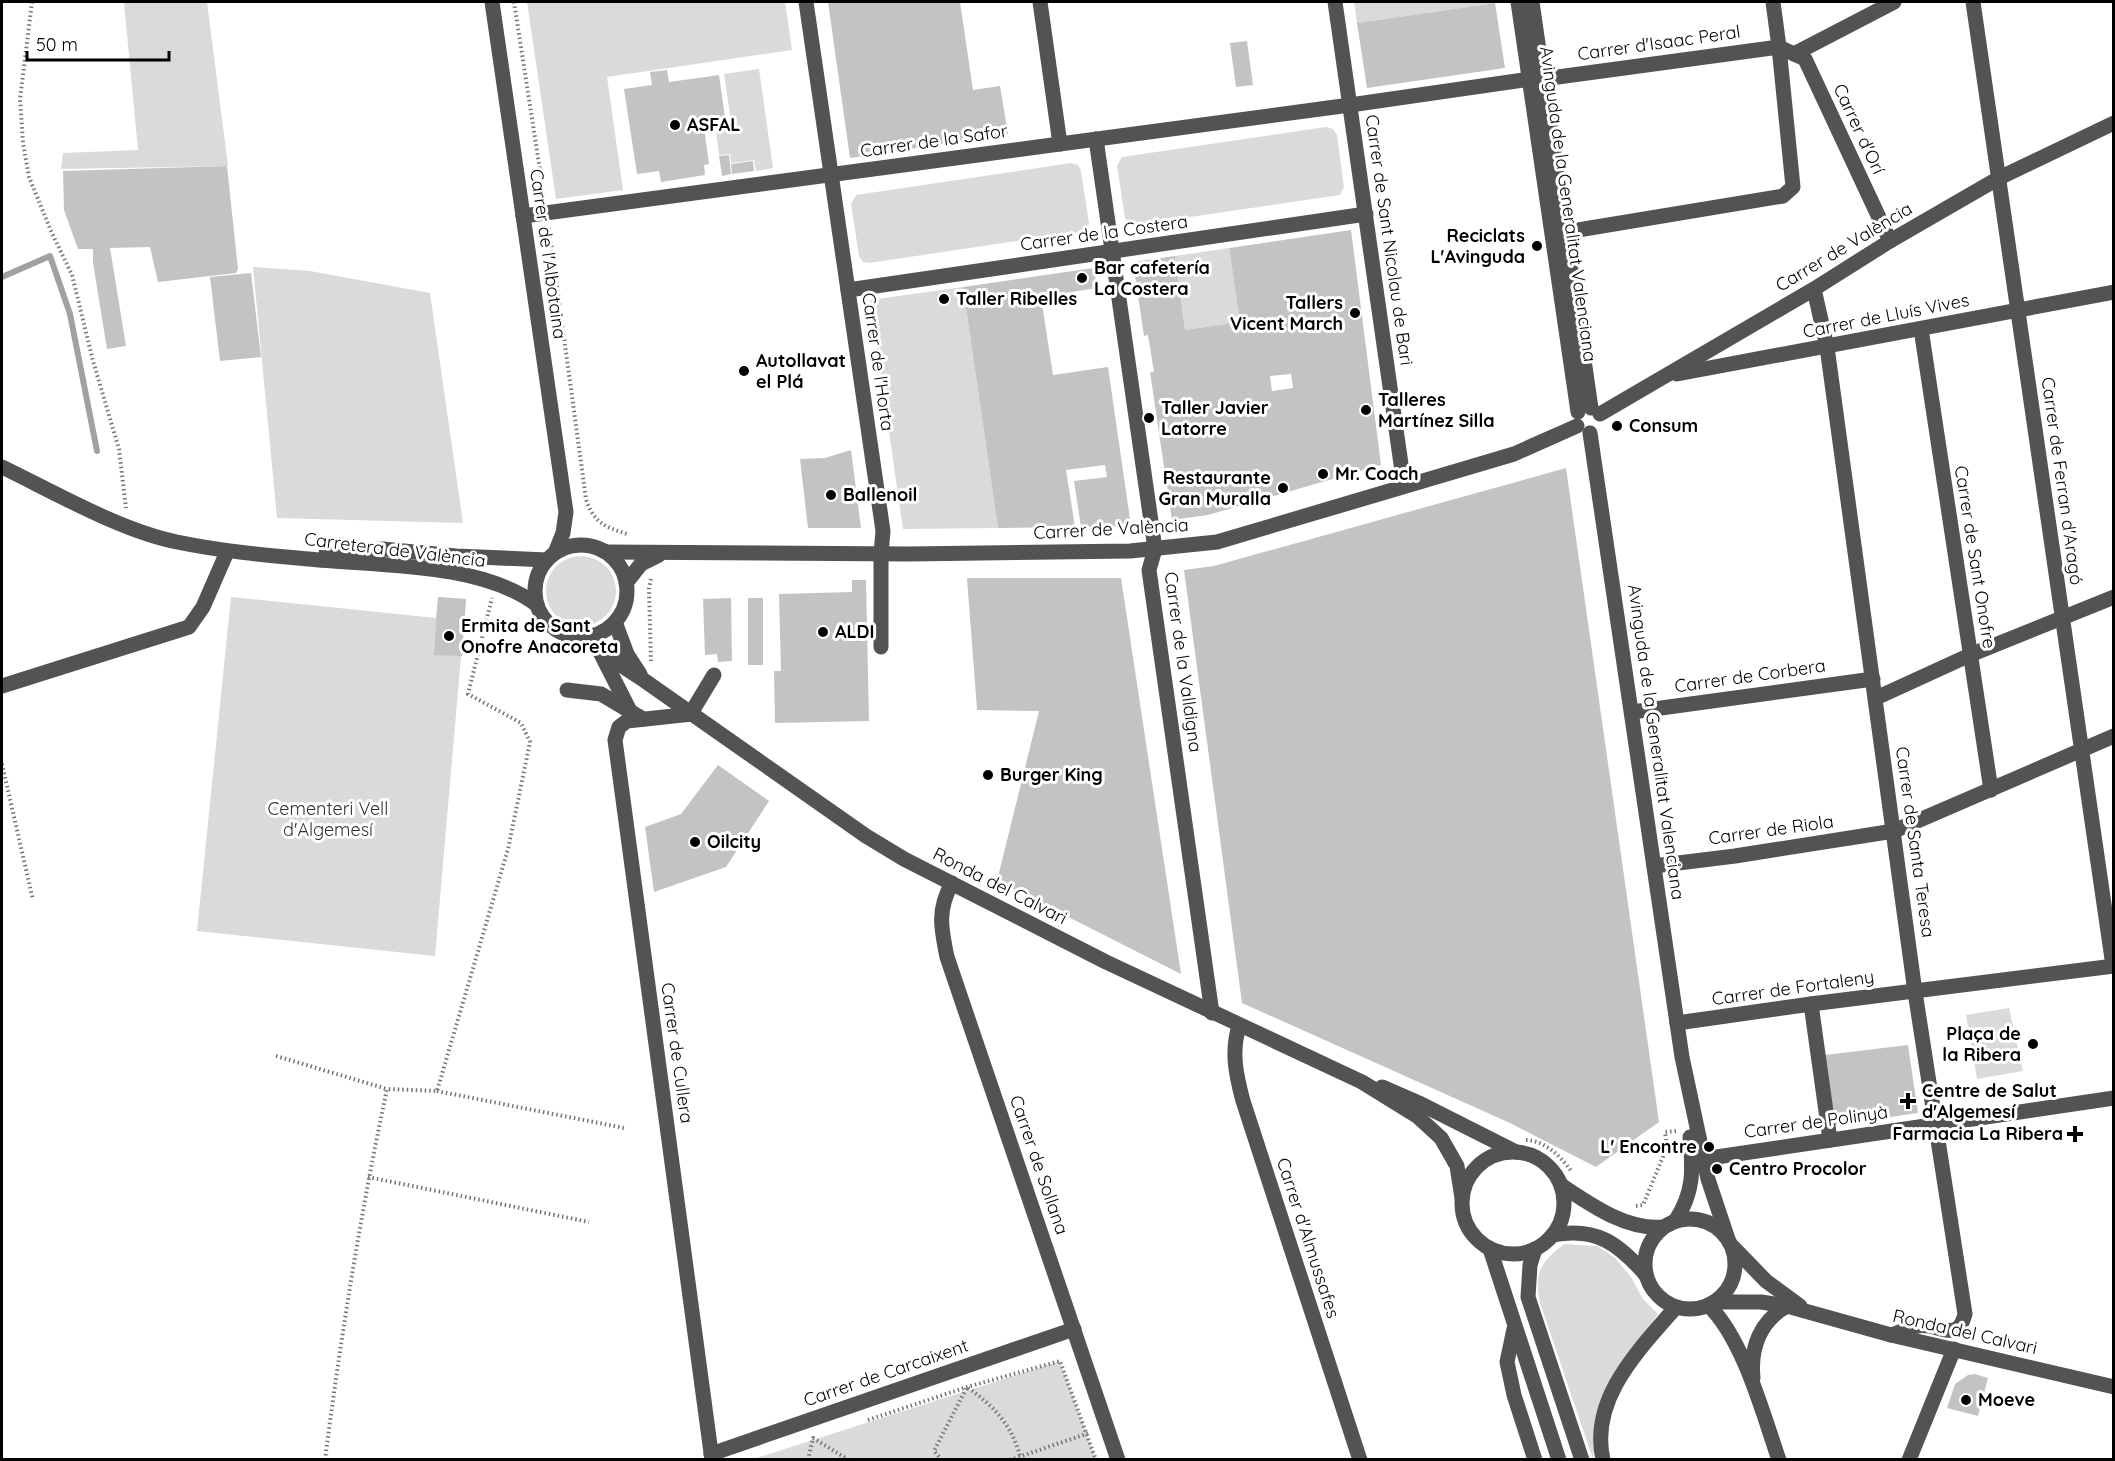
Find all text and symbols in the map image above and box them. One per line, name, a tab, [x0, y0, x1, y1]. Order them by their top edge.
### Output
street label: Carrer d'Isaac Peral	[1576, 20, 1742, 65]
scale bar	[27, 24, 170, 62]
text: 50 m	[36, 33, 78, 56]
street label: Avinguda de la Generalitat Valenciana	[1535, 45, 1602, 363]
street label: Carrer d'Orí	[1829, 80, 1890, 178]
place label: ASFAL	[687, 113, 740, 136]
street label: Carrer de Sant Nicolau de Bari	[1360, 113, 1418, 367]
marker: ASFAL	[668, 118, 682, 132]
street label: Carrer de la Safor	[859, 119, 1009, 162]
street label: Carrer de l'Albotaina	[525, 167, 572, 340]
street label: Carrer de València	[1771, 197, 1916, 296]
street label: Carrer de la Costera	[1019, 209, 1189, 256]
place label: Reciclats L'Avinguda	[1430, 224, 1525, 268]
marker: Reciclats L'Avinguda	[1530, 239, 1544, 253]
place label: Bar cafetería La Costera	[1094, 256, 1210, 300]
marker: Bar cafetería La Costera	[1075, 271, 1089, 285]
place label: Taller Ribelles	[956, 287, 1077, 310]
street label: Carrer de Lluís Vives	[1801, 288, 1971, 343]
street label: Carrer de l'Horta	[857, 291, 900, 433]
place label: Tallers Vicent March	[1230, 291, 1343, 335]
marker: Taller Ribelles	[937, 292, 951, 306]
marker: Tallers Vicent March	[1348, 306, 1362, 320]
place label: Autollavat el Plá	[756, 349, 846, 393]
marker: Autollavat el Plá	[737, 364, 751, 378]
street label: Carrer de Ferran d'Aragó	[2037, 375, 2088, 586]
place label: Talleres Martínez Silla	[1378, 388, 1495, 432]
place label: Taller Javier Latorre	[1161, 396, 1269, 440]
marker: Talleres Martínez Silla	[1359, 403, 1373, 417]
marker: Taller Javier Latorre	[1142, 411, 1156, 425]
place label: Consum	[1629, 414, 1698, 437]
marker: Consum	[1610, 419, 1624, 433]
place label: Mr. Coach	[1335, 462, 1419, 485]
street label: Carrer de Sant Onofre	[1950, 464, 2001, 650]
place label: Restaurante Gran Muralla	[1159, 466, 1271, 510]
marker: Mr. Coach	[1316, 467, 1330, 481]
marker: Restaurante Gran Muralla	[1276, 481, 1290, 495]
place label: Ballenoil	[843, 483, 917, 506]
marker: Ballenoil	[824, 488, 838, 502]
street label: Carrer de València	[1033, 513, 1189, 544]
street label: Carretera de València	[303, 527, 487, 572]
street label: Carrer de la Valldigna	[1159, 570, 1208, 754]
street label: Avinguda de la Generalitat Valenciana	[1623, 583, 1690, 901]
place label: Ermita de Sant Onofre Anacoreta	[461, 614, 618, 658]
place label: ALDI	[835, 620, 874, 643]
marker: ALDI	[816, 625, 830, 639]
marker: Ermita de Sant Onofre Anacoreta	[442, 629, 456, 643]
street label: Carrer de Corbera	[1673, 654, 1827, 697]
street label: Carrer de Santa Teresa	[1891, 745, 1940, 939]
place label: Burger King	[1000, 763, 1103, 786]
marker: Burger King	[981, 768, 995, 782]
park label: Cementeri Vell d'Algemesí	[268, 797, 388, 841]
street label: Carrer de Riola	[1707, 809, 1835, 850]
place label: Oilcity	[707, 830, 761, 853]
marker: Oilcity	[688, 835, 702, 849]
street label: Ronda del Calvari	[929, 842, 1071, 929]
street label: Carrer de Fortaleny	[1710, 965, 1876, 1010]
street label: Carrer de Cullera	[656, 981, 699, 1125]
place label: Plaça de la Ribera	[1942, 1022, 2021, 1066]
marker: Plaça de la Ribera	[2026, 1037, 2040, 1051]
place label: Centre de Salut d'Algemesí	[1922, 1079, 2057, 1123]
street label: Carrer de Sollana	[1005, 1092, 1074, 1237]
marker: Centre de Salut d'Algemesí	[1899, 1092, 1917, 1110]
street label: Carrer de Polinyà	[1743, 1100, 1889, 1143]
place label: Farmacia La Ribera	[1892, 1122, 2063, 1145]
marker: Farmacia La Ribera	[2068, 1127, 2082, 1141]
place label: L' Encontre	[1600, 1135, 1697, 1158]
marker: L' Encontre	[1702, 1140, 1716, 1154]
street label: Carrer d'Almussafes	[1272, 1155, 1345, 1321]
place label: Centro Procolor	[1729, 1157, 1867, 1180]
marker: Centro Procolor	[1710, 1162, 1724, 1176]
street label: Ronda del Calvari	[1891, 1304, 2040, 1359]
street label: Carrer de Carcaixent	[800, 1334, 971, 1411]
place label: Moeve	[1978, 1388, 2035, 1411]
marker: Moeve	[1959, 1393, 1973, 1407]

